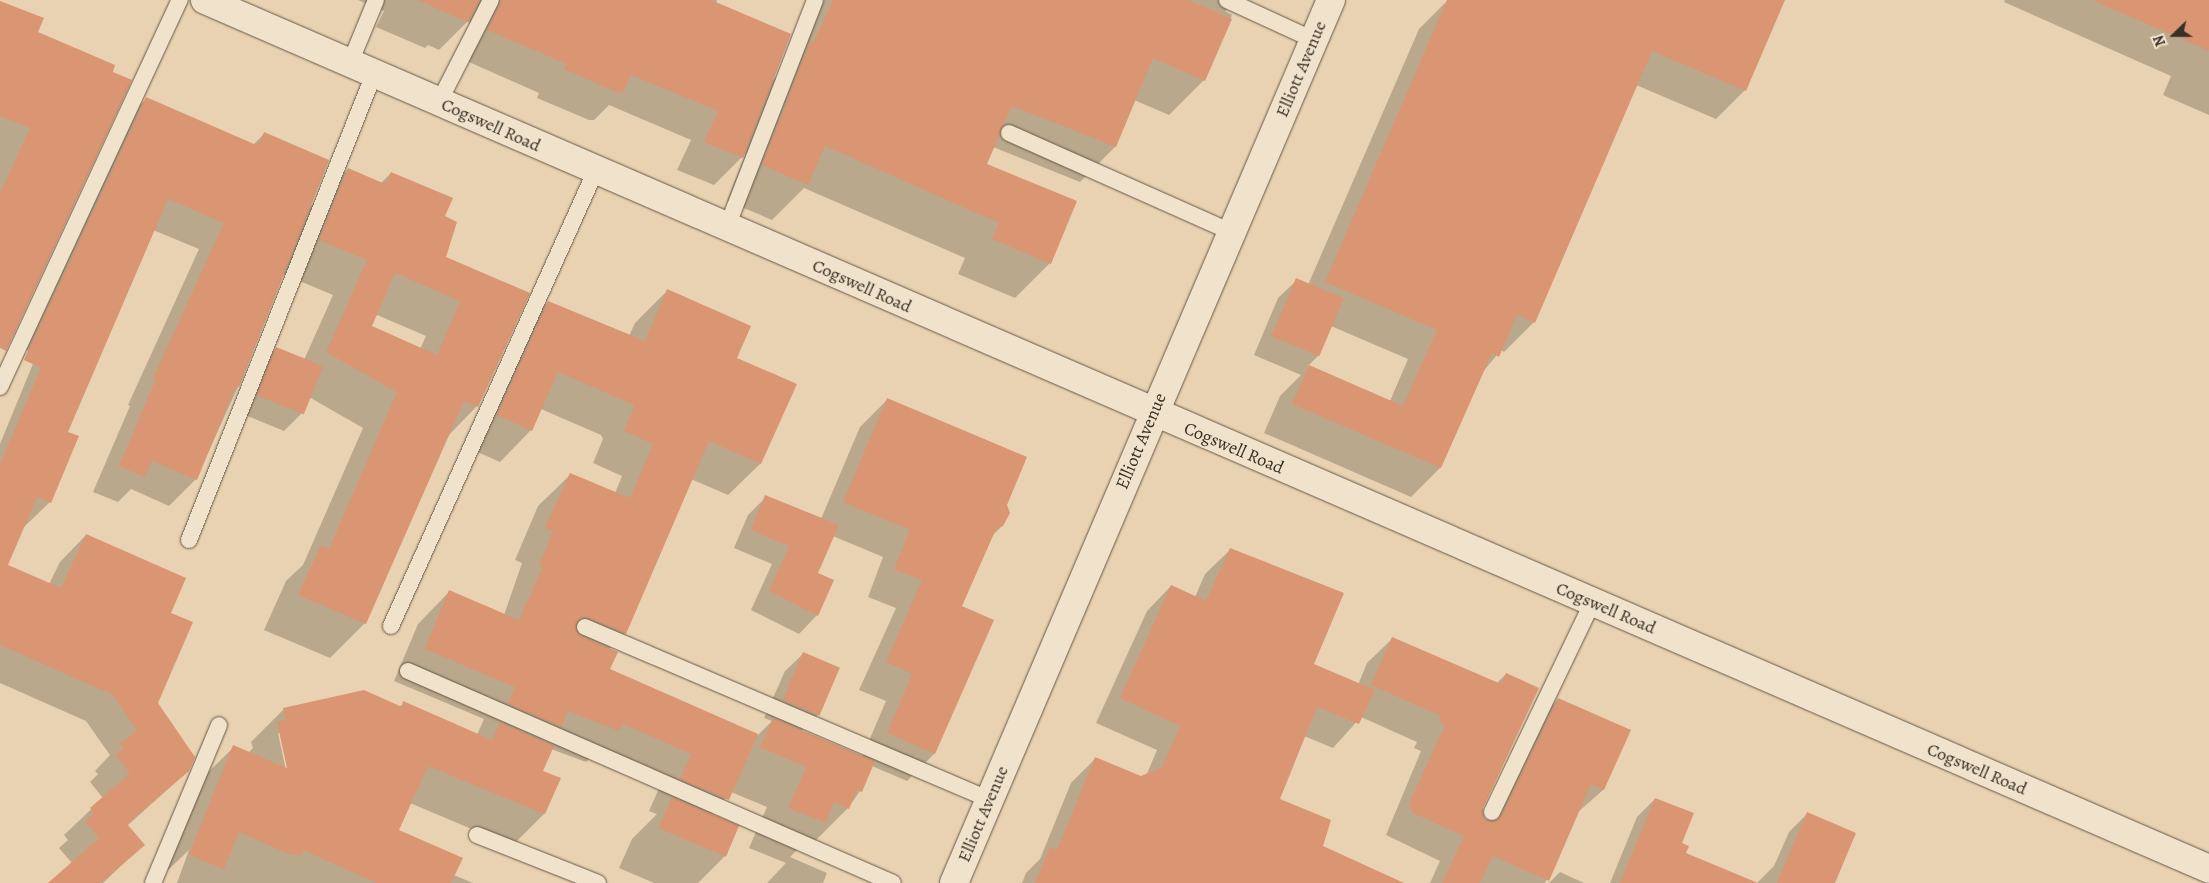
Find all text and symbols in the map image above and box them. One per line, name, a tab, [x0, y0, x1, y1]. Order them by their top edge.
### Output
north arrow	[2149, 10, 2199, 60]
street label: Elliott Avenue	[1271, 18, 1331, 120]
text: N	[2149, 33, 2170, 49]
street label: Cogswell Road	[438, 93, 544, 157]
street label: Cogswell Road	[809, 254, 915, 318]
street label: Elliott Avenue	[1111, 390, 1171, 492]
street label: Cogswell Road	[1181, 417, 1287, 479]
street label: Cogswell Road	[1553, 577, 1659, 639]
street label: Cogswell Road	[1924, 738, 2030, 800]
street label: Elliott Avenue	[953, 763, 1013, 865]

